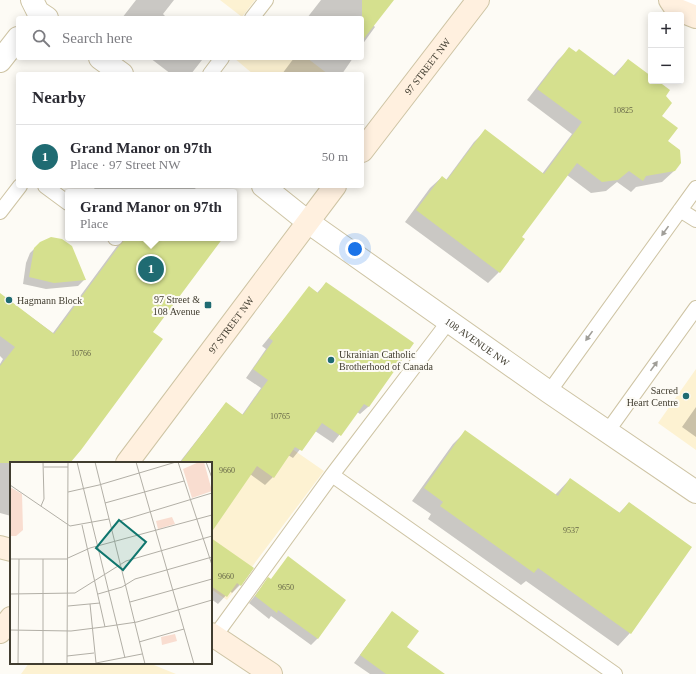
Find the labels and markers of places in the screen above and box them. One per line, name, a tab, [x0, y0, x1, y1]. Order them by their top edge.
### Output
pin: 1	[138, 254, 164, 284]
place label: 97 Street & 108 Avenue	[153, 294, 201, 317]
marker: Hagmann Block	[4, 295, 14, 305]
place label: Hagmann Block	[17, 295, 82, 306]
marker: 97 Street & 108 Avenue	[203, 300, 213, 310]
place label: Ukrainian Catholic Brotherhood of Canada	[339, 349, 433, 372]
marker: Ukrainian Catholic Brotherhood of Canada	[326, 355, 336, 365]
place label: Sacred Heart Centre	[627, 385, 679, 408]
marker: Sacred Heart Centre	[681, 391, 691, 401]

